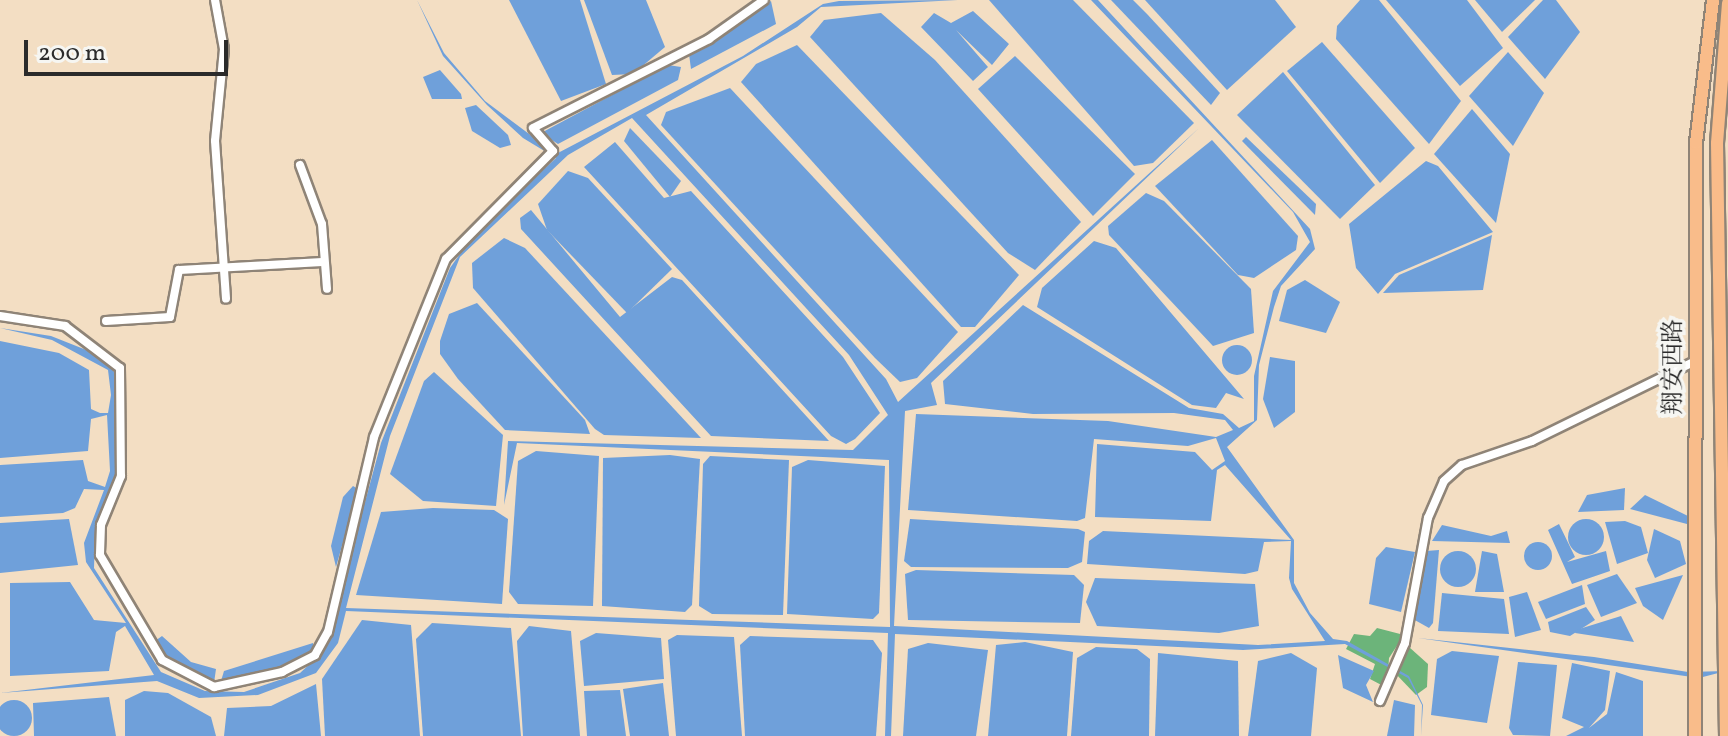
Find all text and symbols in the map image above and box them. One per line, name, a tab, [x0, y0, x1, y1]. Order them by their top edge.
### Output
scale bar	[28, 24, 232, 74]
text: 200 m	[38, 37, 106, 71]
street label: 翔安西路	[1661, 319, 1689, 415]

